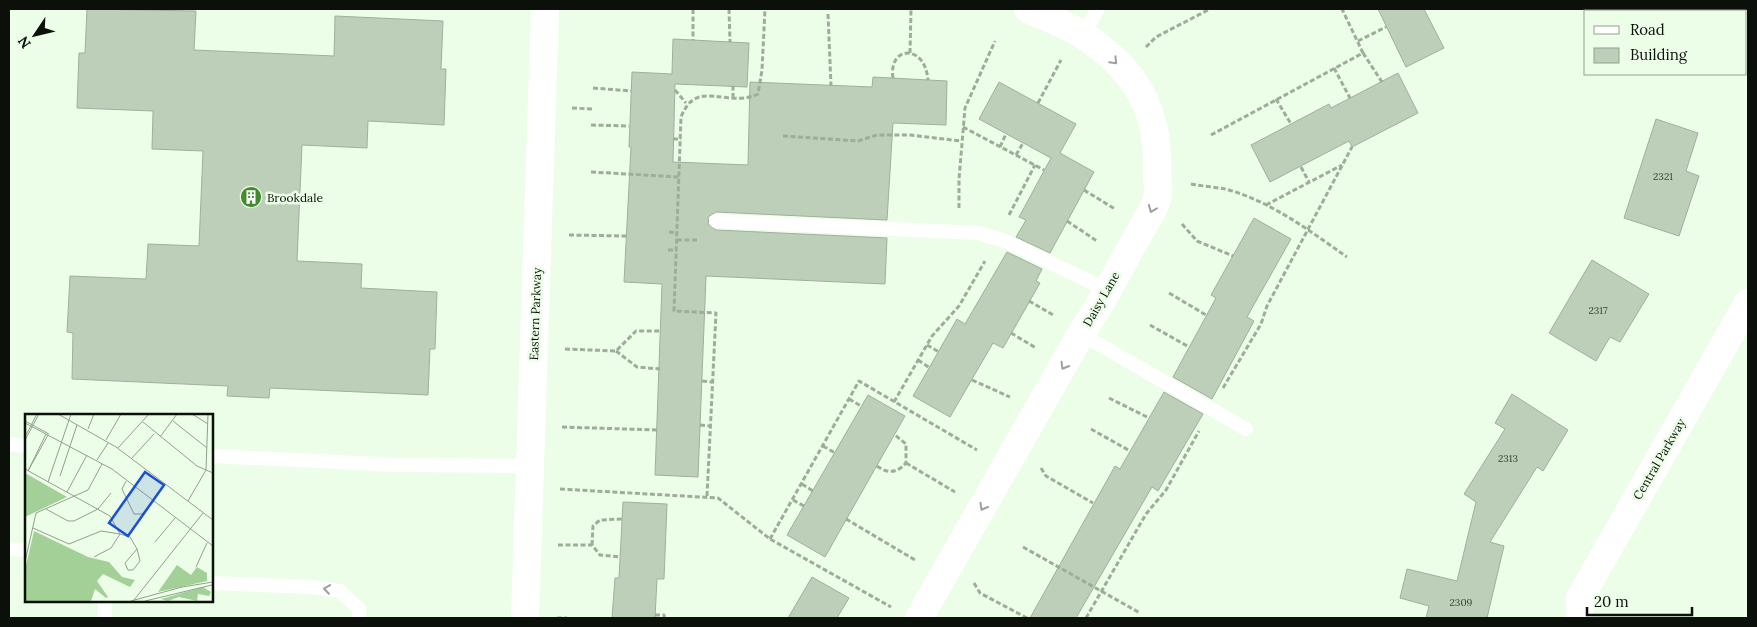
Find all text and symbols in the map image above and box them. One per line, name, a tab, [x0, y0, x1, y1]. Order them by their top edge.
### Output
north arrow	[10, 10, 60, 60]
legend	[1584, 10, 1747, 75]
text: Road	[1630, 20, 1665, 39]
text: N	[14, 33, 35, 52]
text: Building	[1630, 45, 1688, 64]
one-way arrow	[1109, 55, 1118, 64]
house number: 2321	[1653, 170, 1673, 183]
building icon: Brookdale	[239, 185, 263, 209]
place label: Brookdale	[267, 190, 324, 205]
one-way arrow	[1148, 204, 1158, 213]
street label: Eastern Parkway	[526, 267, 544, 361]
street label: Daisy Lane	[1079, 269, 1123, 329]
house number: 2317	[1588, 304, 1608, 317]
one-way arrow	[1060, 360, 1070, 369]
inset map	[25, 414, 212, 602]
street label: Central Parkway	[1630, 415, 1689, 502]
house number: 2313	[1498, 452, 1518, 465]
one-way arrow	[979, 501, 989, 510]
one-way arrow	[323, 584, 331, 595]
scale bar	[1587, 584, 1692, 616]
text: 20 m	[1594, 592, 1629, 611]
house number: 2309	[1450, 596, 1473, 609]

